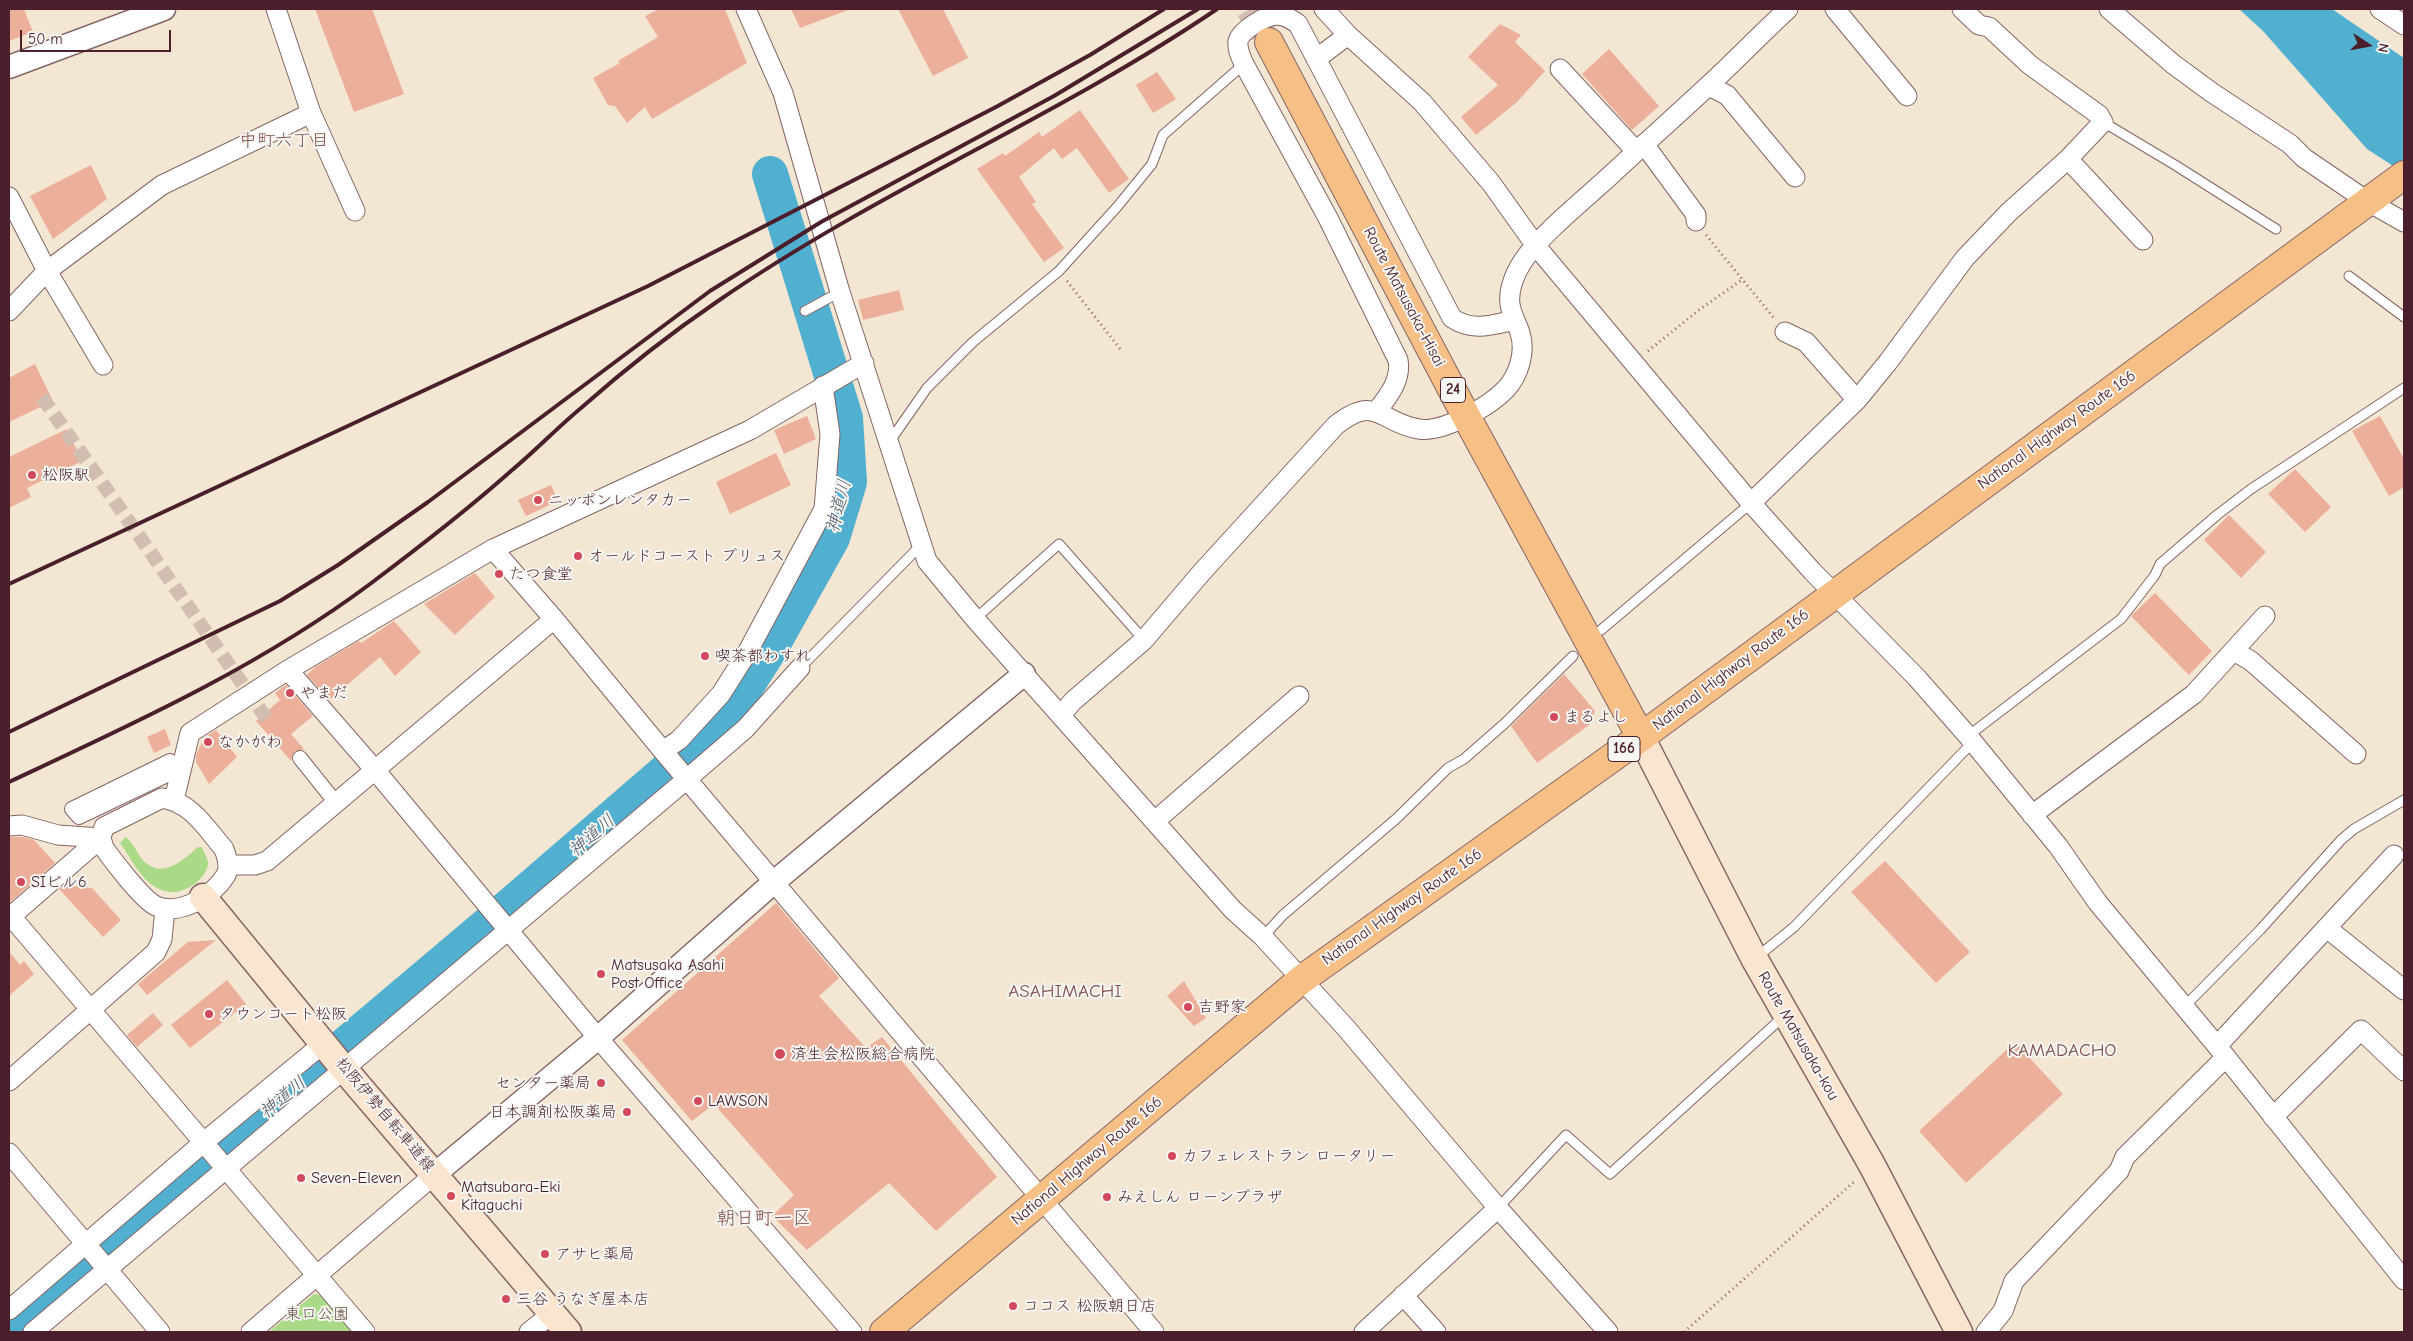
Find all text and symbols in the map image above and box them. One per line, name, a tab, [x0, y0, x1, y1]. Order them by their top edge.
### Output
scale bar	[22, 20, 174, 52]
north arrow	[2343, 20, 2393, 70]
text: 50 m	[28, 30, 63, 48]
text: N	[2374, 42, 2392, 54]
district label: 中町六丁目	[239, 130, 329, 152]
street label: Route Matsusaka-Hisai	[1359, 224, 1449, 370]
street label: National Highway Route 166	[1974, 366, 2140, 494]
road number: 24	[1440, 378, 1466, 402]
place label: 松阪駅	[42, 465, 90, 485]
marker: 松阪駅	[26, 469, 38, 481]
water label: 神道川	[822, 477, 856, 535]
place label: ニッポンレンタカー	[548, 490, 692, 510]
marker: ニッポンレンタカー	[532, 494, 544, 506]
place label: オールドコースト プリュス	[588, 546, 785, 566]
marker: オールドコースト プリュス	[572, 550, 584, 562]
place label: たつ食堂	[509, 564, 573, 584]
marker: たつ食堂	[493, 568, 505, 580]
street label: National Highway Route 166	[1649, 605, 1813, 735]
place label: 喫茶都わすれ	[715, 646, 811, 666]
marker: 喫茶都わすれ	[699, 650, 711, 662]
place label: やまだ	[300, 683, 348, 703]
marker: やまだ	[284, 687, 296, 699]
place label: まるよし	[1564, 707, 1628, 727]
marker: まるよし	[1548, 711, 1560, 723]
place label: なかがわ	[218, 732, 282, 752]
marker: なかがわ	[202, 736, 214, 748]
road number: 166	[1608, 736, 1640, 762]
water label: 神道川	[565, 810, 619, 862]
street label: National Highway Route 166	[1318, 844, 1486, 970]
place label: SIビル6	[31, 872, 87, 892]
marker: SIビル6	[15, 876, 27, 888]
place label: Matsusaka Asahi Post Office	[611, 955, 724, 993]
marker: Matsusaka Asahi Post Office	[595, 968, 607, 980]
street label: Route Matsusaka-kou	[1753, 968, 1843, 1104]
district label: ASAHIMACHI	[1002, 981, 1128, 1003]
place label: 吉野家	[1198, 997, 1246, 1017]
marker: 吉野家	[1182, 1001, 1194, 1013]
place label: タウンコート松阪	[219, 1004, 347, 1024]
marker: タウンコート松阪	[203, 1008, 215, 1020]
district label: KAMADACHO	[2002, 1040, 2122, 1062]
place label: 済生会松阪総合病院	[791, 1044, 935, 1064]
marker: 済生会松阪総合病院	[773, 1047, 787, 1061]
street label: 松阪伊勢自転車道線	[331, 1054, 439, 1176]
water label: 神道川	[255, 1072, 311, 1124]
place label: センター薬局	[495, 1073, 591, 1093]
marker: センター薬局	[595, 1077, 607, 1089]
place label: LAWSON	[708, 1091, 768, 1111]
street label: National Highway Route 166	[1008, 1092, 1166, 1230]
marker: LAWSON	[692, 1095, 704, 1107]
place label: 日本調剤松阪薬局	[489, 1102, 617, 1122]
marker: 日本調剤松阪薬局	[621, 1106, 633, 1118]
place label: カフェレストラン ロータリー	[1182, 1146, 1395, 1166]
marker: カフェレストラン ロータリー	[1166, 1150, 1178, 1162]
place label: Seven-Eleven	[311, 1168, 402, 1188]
marker: Seven-Eleven	[295, 1172, 307, 1184]
place label: Matsubara-Eki Kitaguchi	[461, 1177, 561, 1215]
place label: みえしん ローンプラザ	[1117, 1187, 1282, 1207]
marker: Matsubara-Eki Kitaguchi	[445, 1190, 457, 1202]
marker: みえしん ローンプラザ	[1101, 1191, 1113, 1203]
district label: 朝日町一区	[717, 1208, 811, 1230]
place label: アサヒ薬局	[555, 1244, 635, 1264]
marker: アサヒ薬局	[539, 1248, 551, 1260]
place label: 三谷 うなぎ屋本店	[516, 1289, 649, 1309]
marker: 三谷 うなぎ屋本店	[500, 1293, 512, 1305]
place label: ココス 松阪朝日店	[1023, 1296, 1156, 1316]
marker: ココス 松阪朝日店	[1007, 1300, 1019, 1312]
park label: 東口公園	[285, 1304, 349, 1324]

